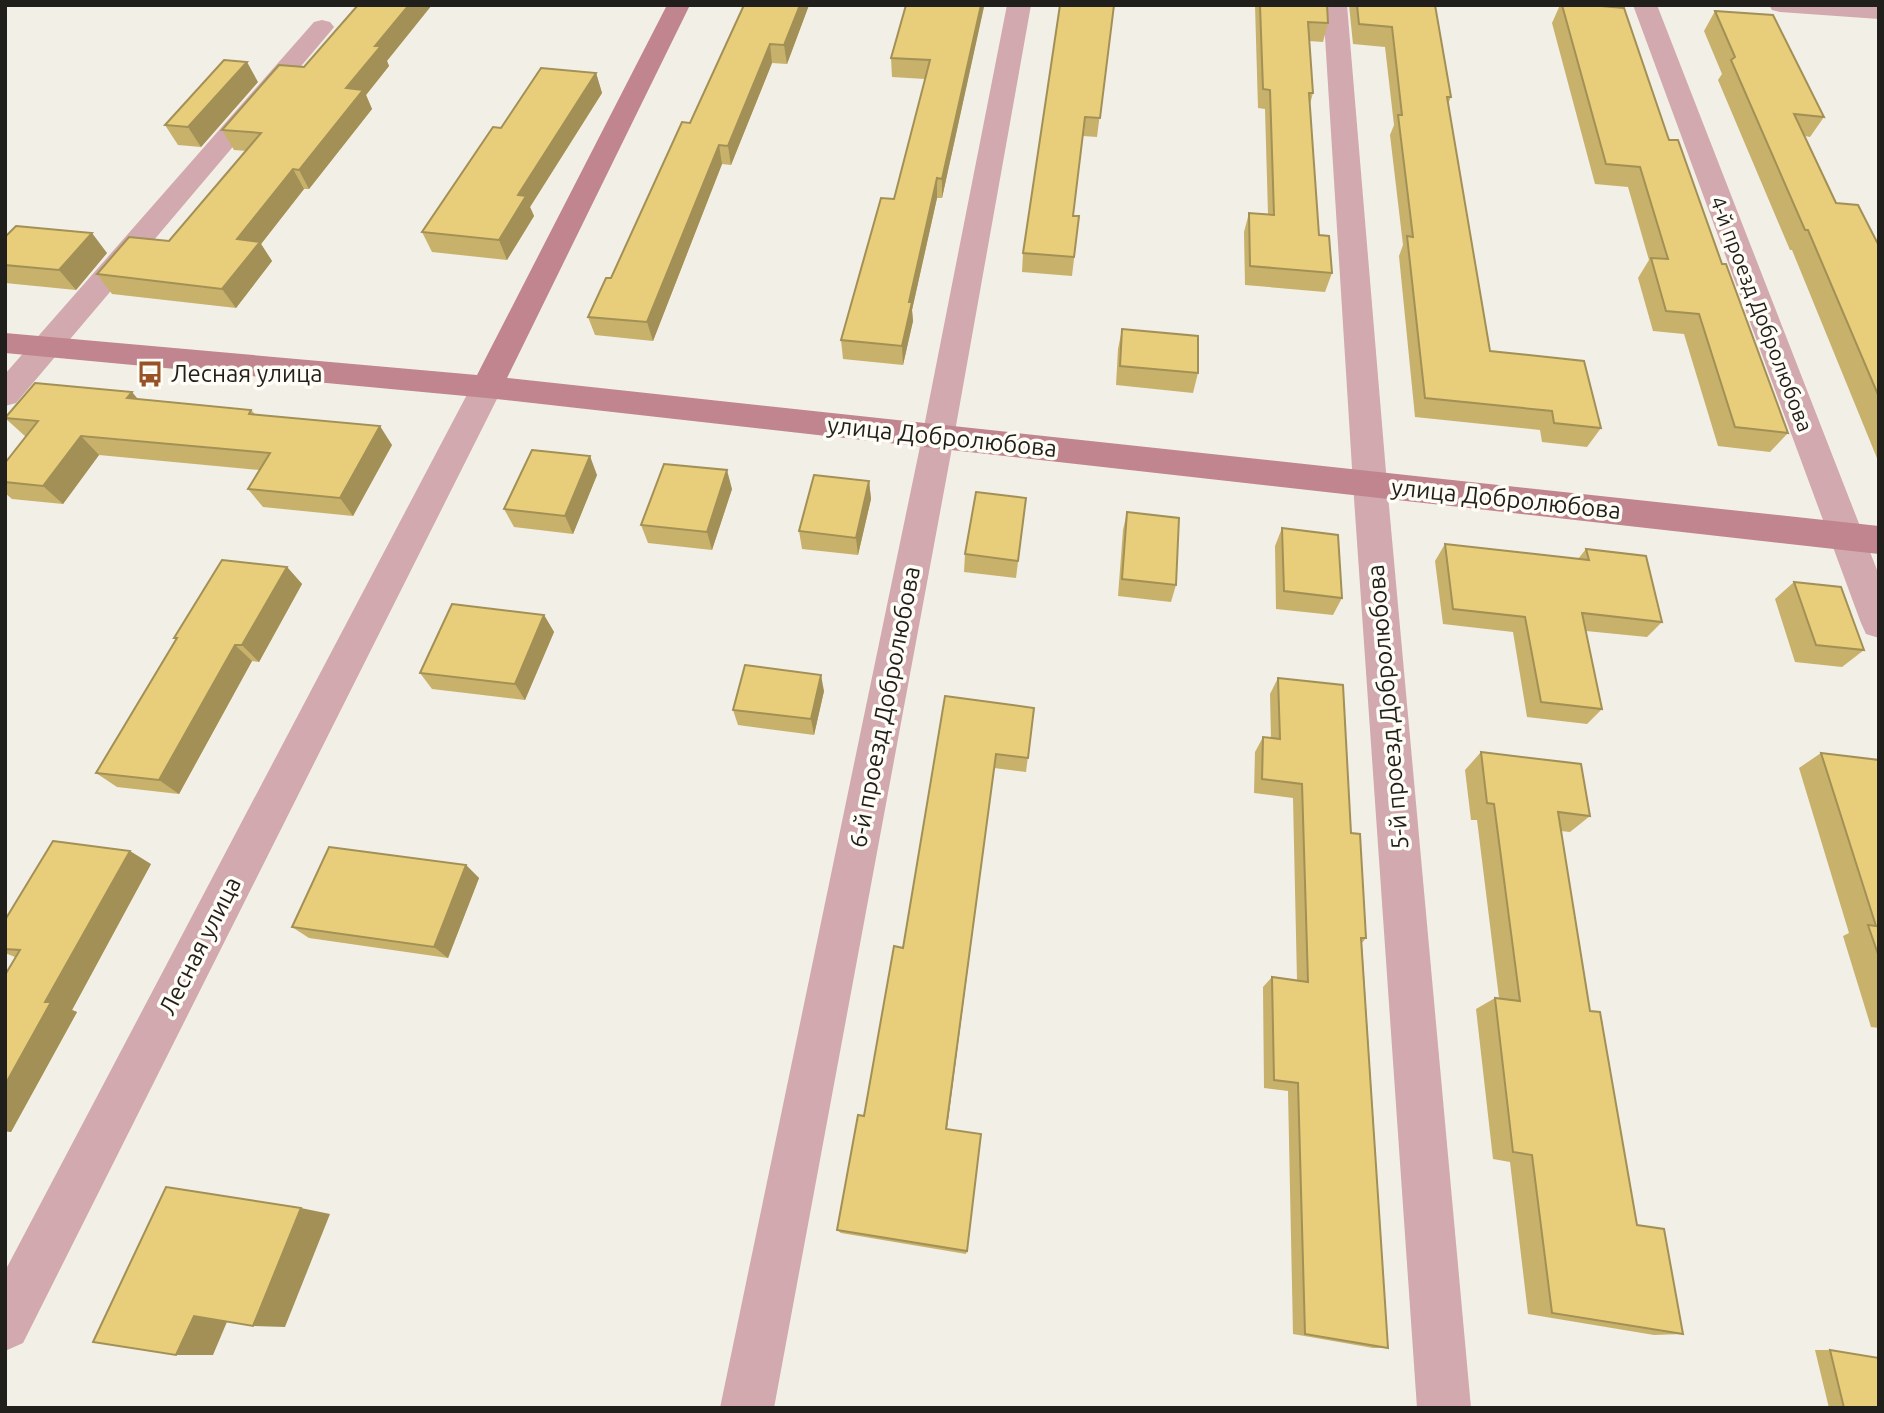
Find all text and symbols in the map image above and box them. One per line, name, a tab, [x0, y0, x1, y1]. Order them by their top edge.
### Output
street label: 4-й проезд Добролюбова	[1706, 193, 1818, 435]
bus stop icon: Лесная улица	[135, 359, 165, 389]
place label: Лесная улица	[171, 360, 322, 387]
street label: улица Добролюбова	[826, 411, 1058, 462]
street label: улица Добролюбова	[1390, 473, 1622, 524]
street label: 5-й проезд Добролюбова	[1362, 563, 1413, 851]
street label: 6-й проезд Добролюбова	[844, 564, 925, 850]
street label: Лесная улица	[153, 872, 246, 1019]

